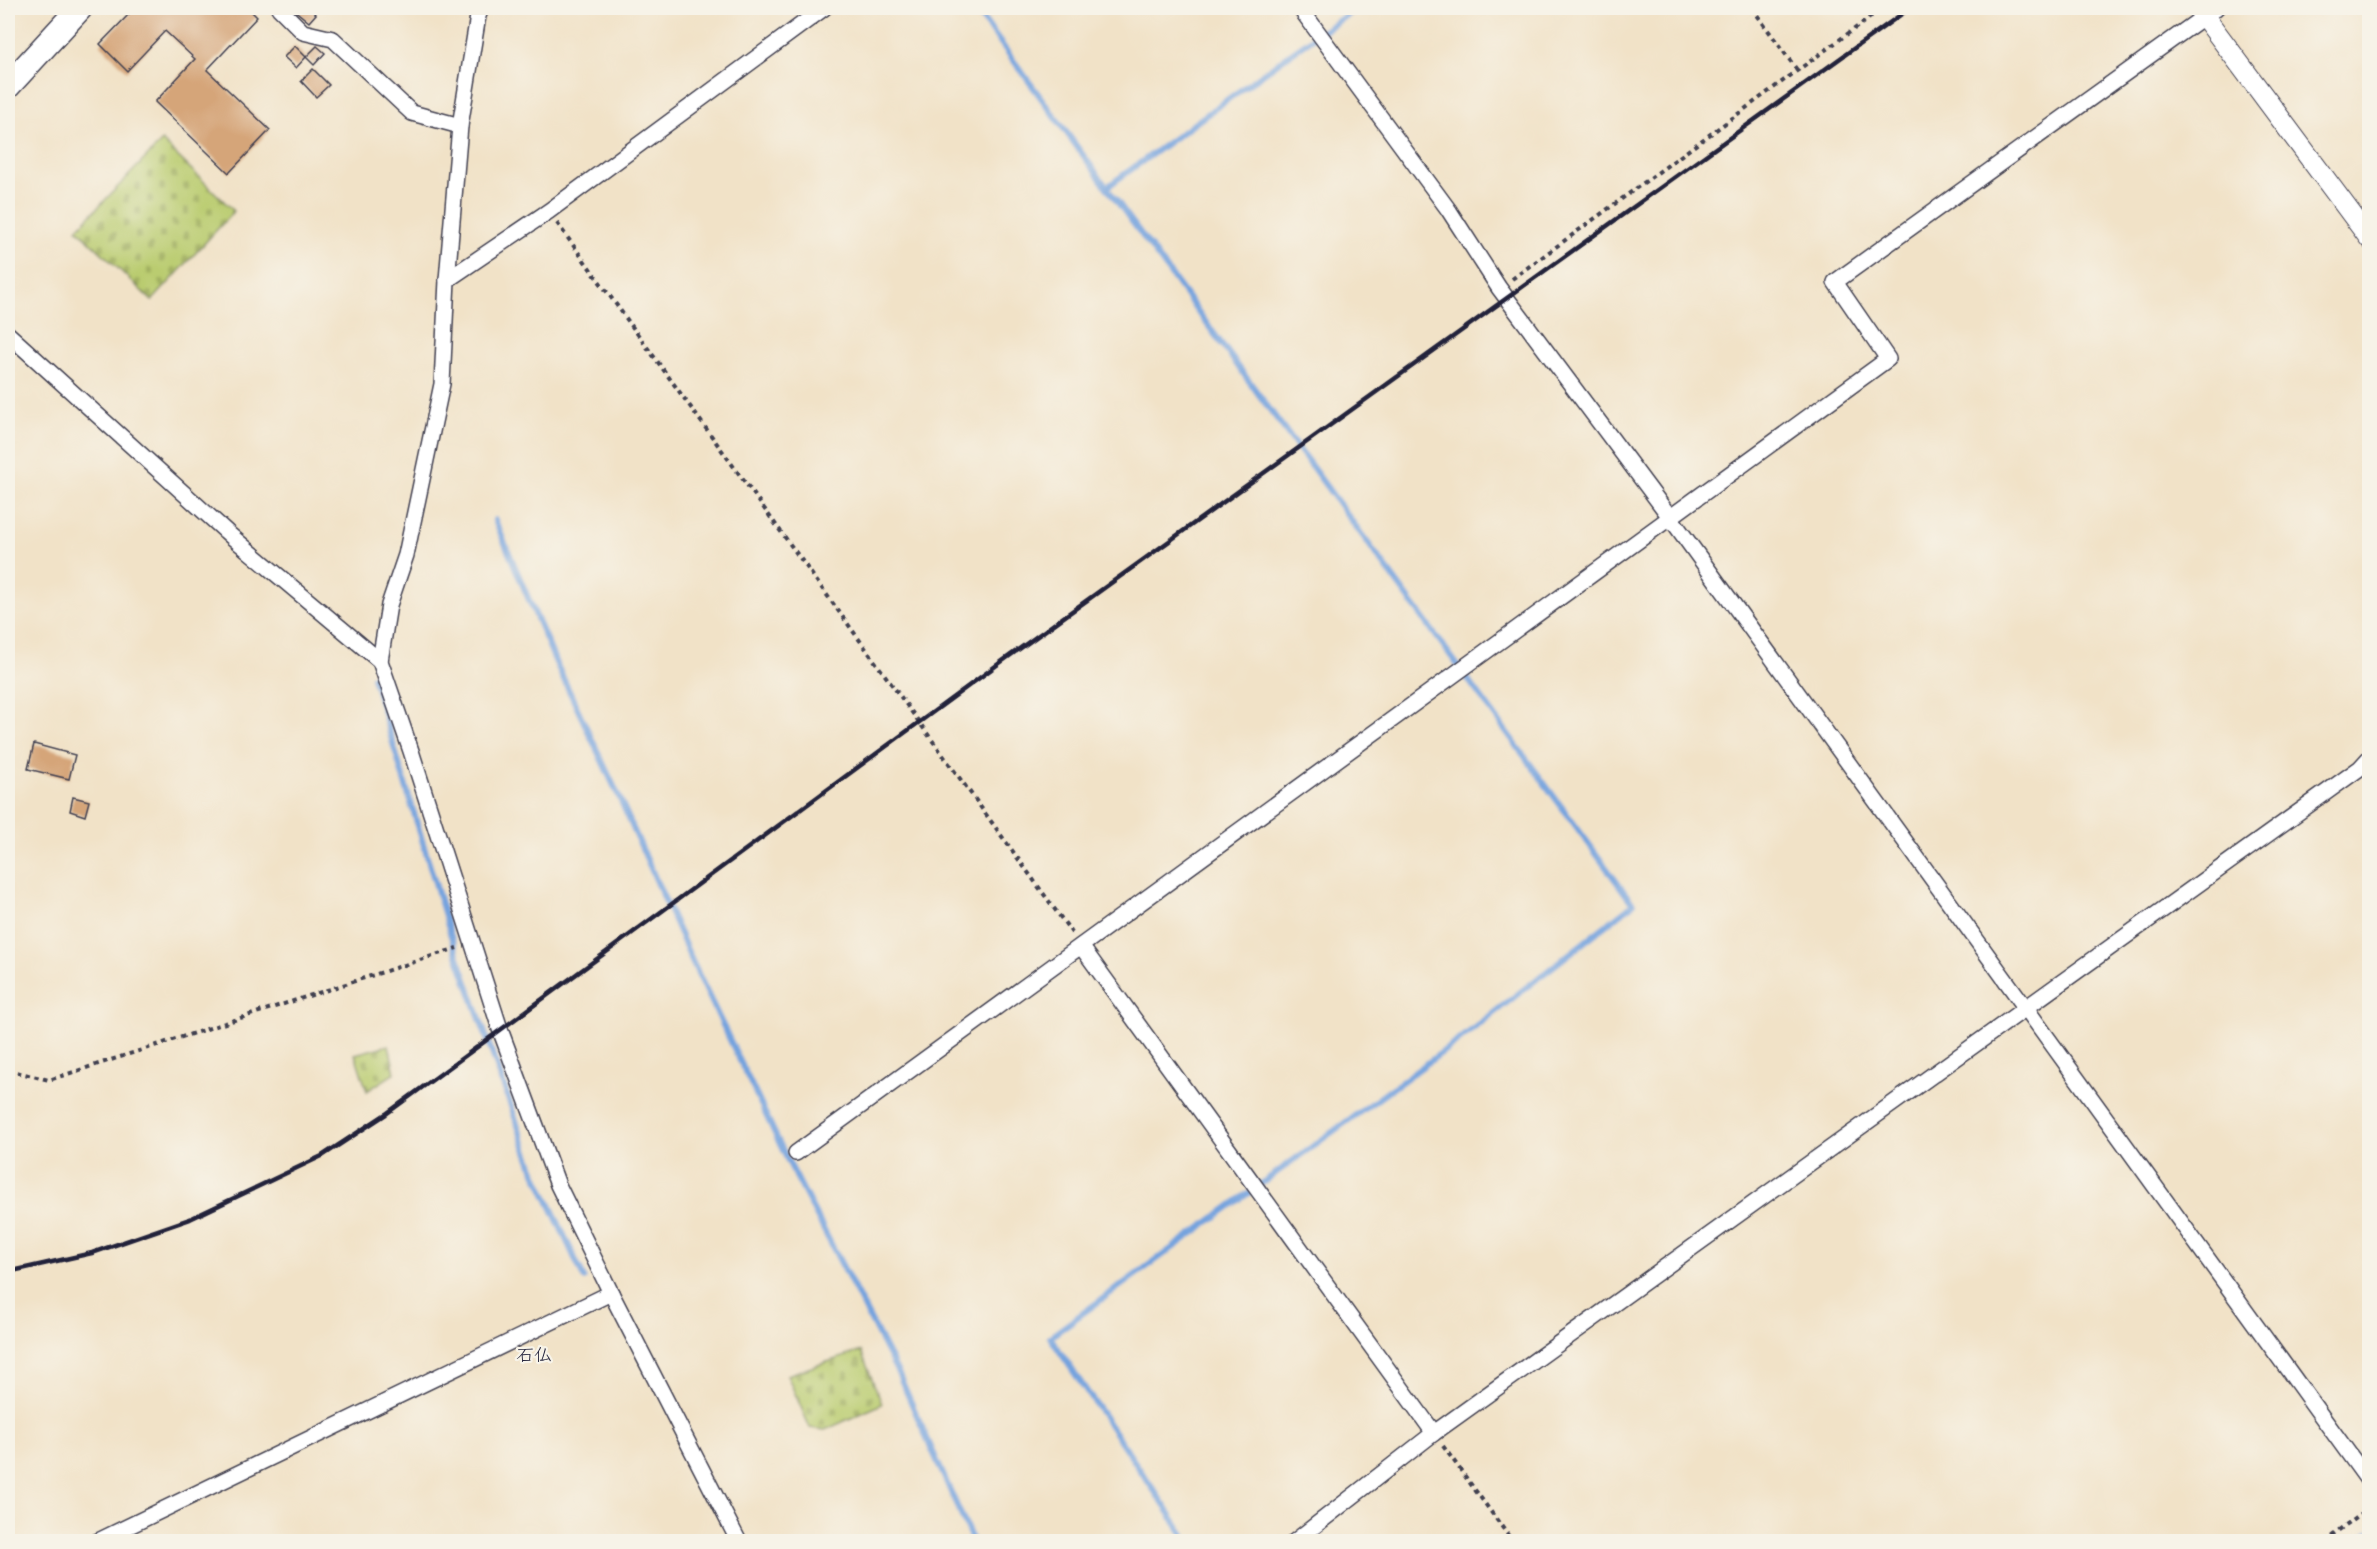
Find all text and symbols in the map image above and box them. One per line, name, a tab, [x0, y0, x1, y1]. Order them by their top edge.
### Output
district label: 石仏	[516, 1342, 552, 1367]

